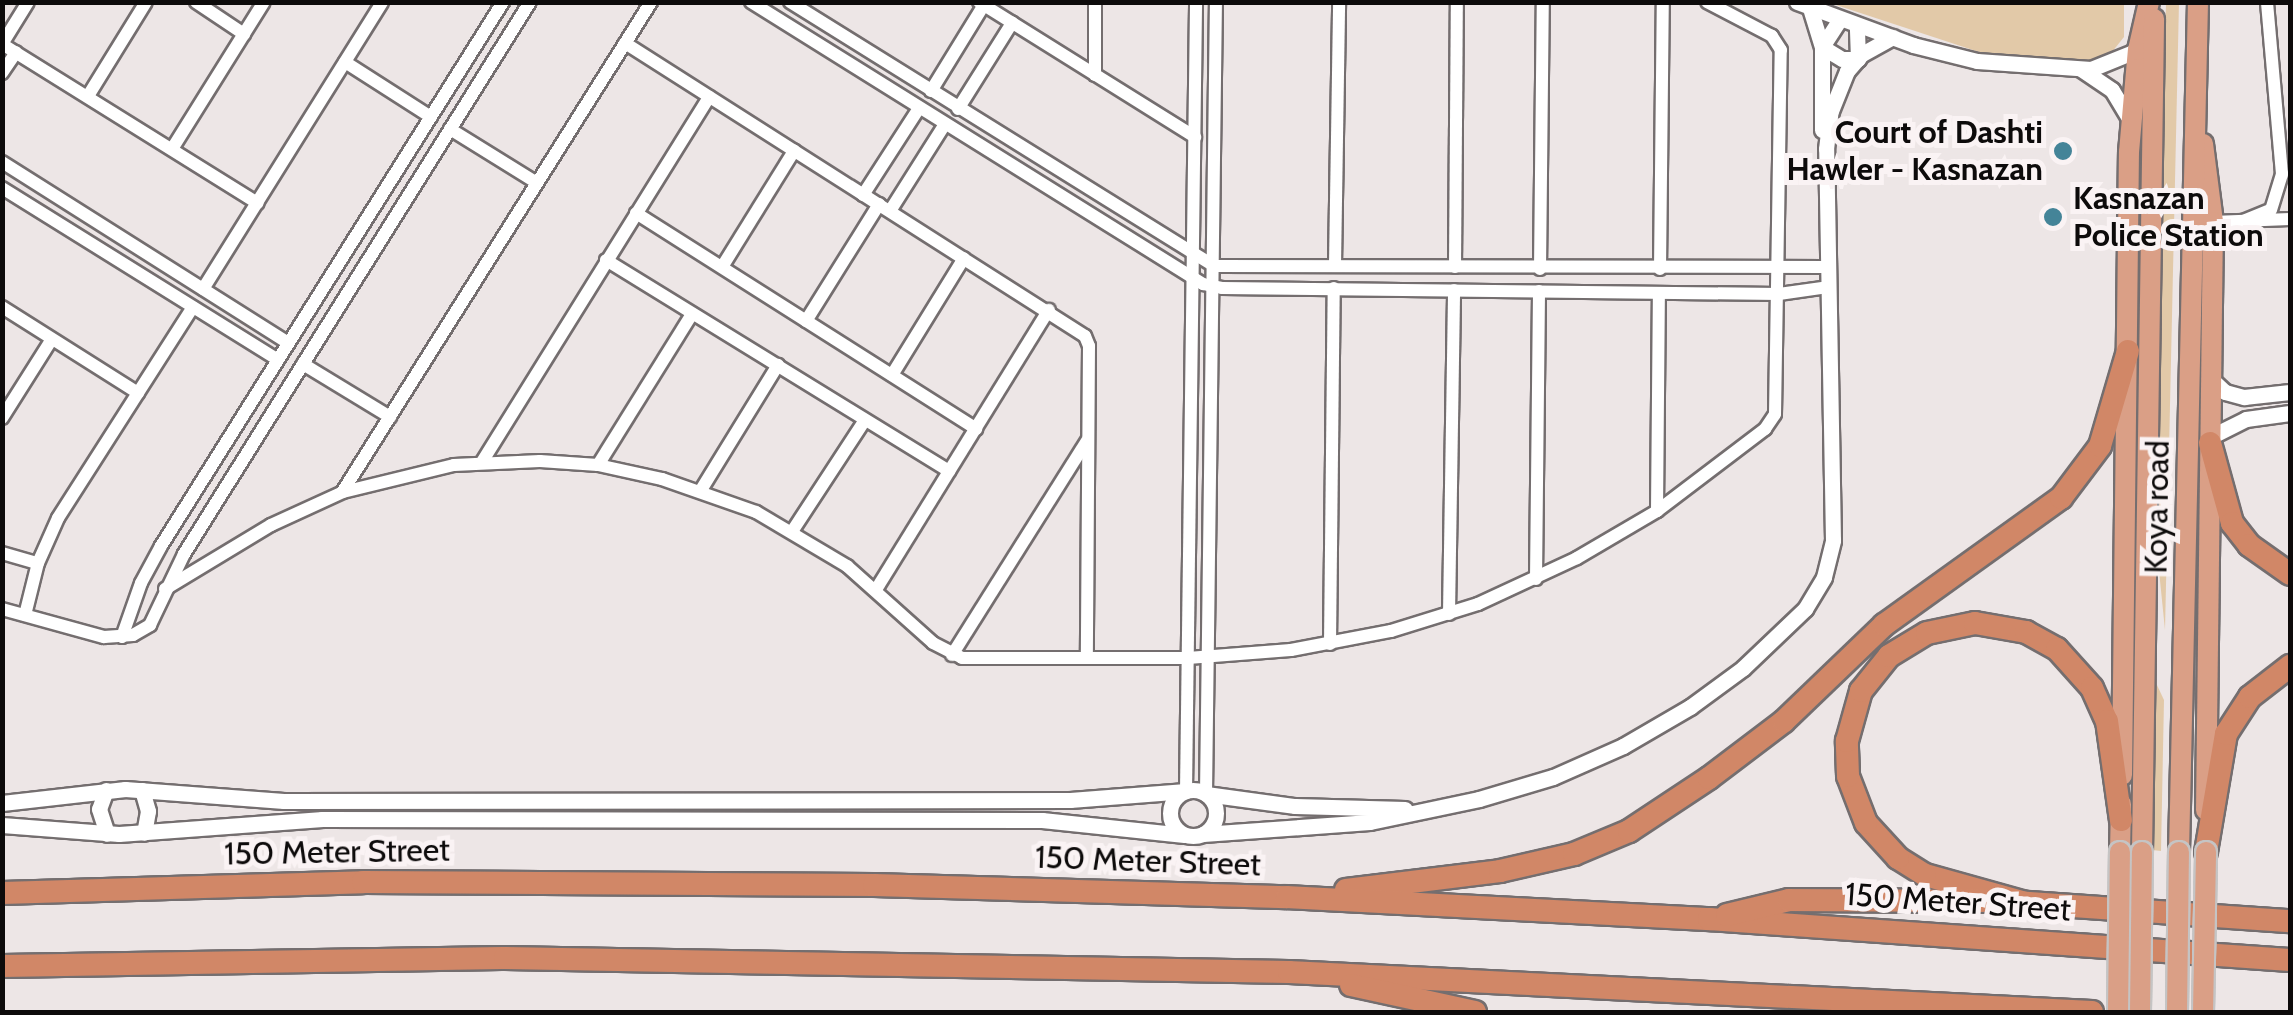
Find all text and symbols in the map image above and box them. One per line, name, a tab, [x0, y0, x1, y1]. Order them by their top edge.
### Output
place label: Court of Dashti Hawler - Kasnazan	[1786, 114, 2043, 189]
marker: Court of Dashti Hawler - Kasnazan	[2052, 140, 2074, 162]
place label: Kasnazan Police Station	[2073, 180, 2264, 255]
marker: Kasnazan Police Station	[2042, 206, 2064, 228]
street label: Koya road	[2137, 440, 2177, 574]
street label: 150 Meter Street	[224, 831, 450, 873]
street label: 150 Meter Street	[1034, 838, 1262, 884]
street label: 150 Meter Street	[1844, 875, 2072, 929]

